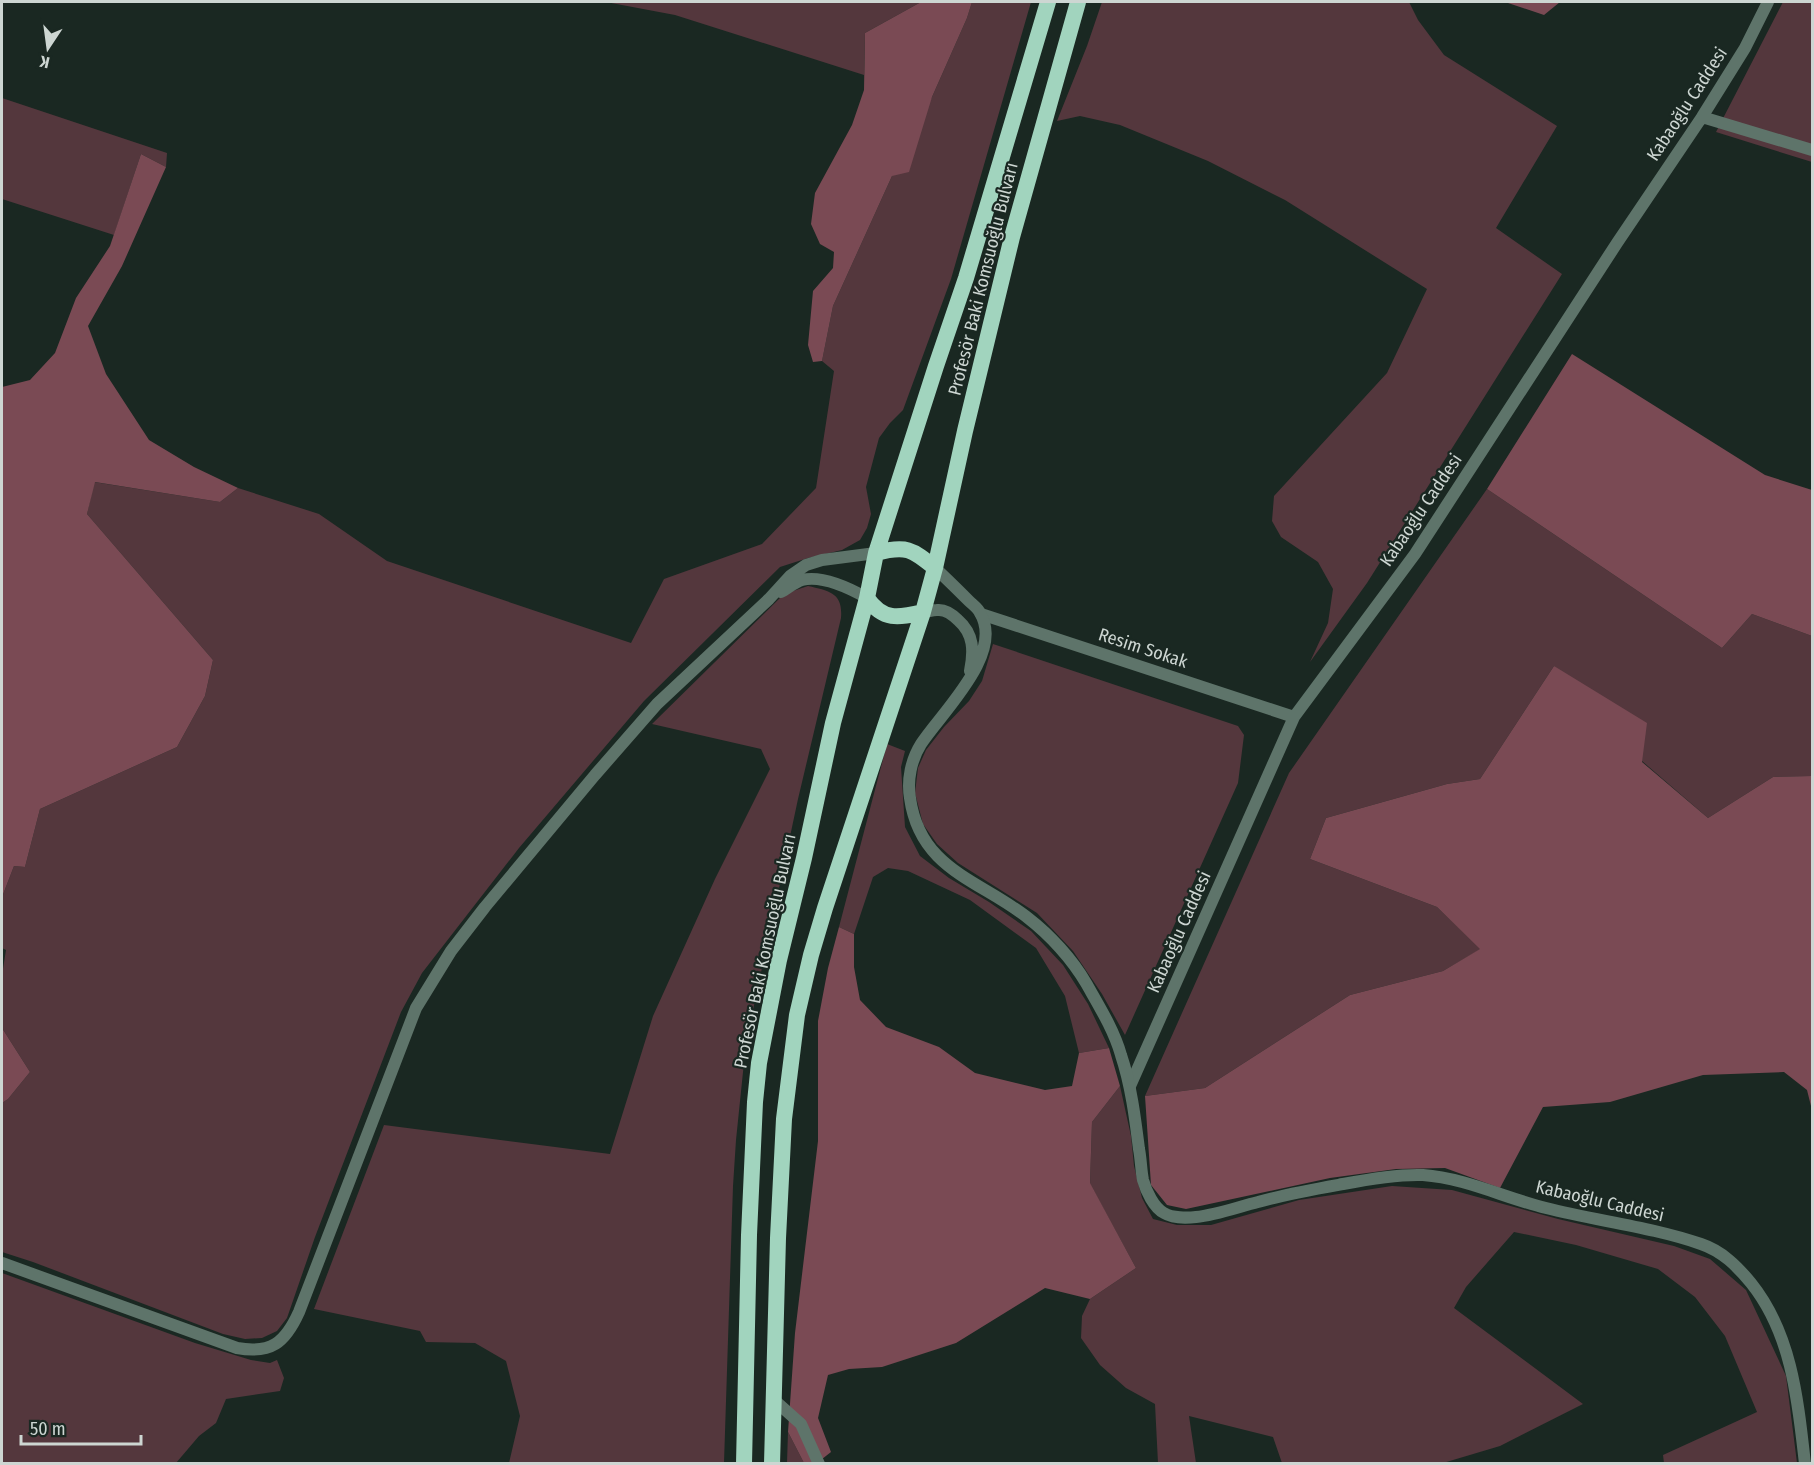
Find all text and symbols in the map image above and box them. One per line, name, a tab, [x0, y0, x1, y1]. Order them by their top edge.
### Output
north arrow	[18, 18, 78, 78]
street label: Kabaoğlu Caddesi	[1642, 43, 1732, 165]
text: K	[37, 52, 51, 72]
street label: Profesör Baki Komsuoğlu Bulvarı	[943, 160, 1023, 398]
street label: Kabaoğlu Caddesi	[1375, 450, 1467, 570]
street label: Resim Sokak	[1096, 623, 1191, 673]
street label: Profesör Baki Komsuoğlu Bulvarı	[729, 832, 801, 1070]
street label: Kabaoğlu Caddesi	[1142, 868, 1216, 996]
street label: Kabaoğlu Caddesi	[1534, 1176, 1666, 1226]
scale bar	[21, 1408, 141, 1446]
text: 50 m	[30, 1418, 66, 1440]

